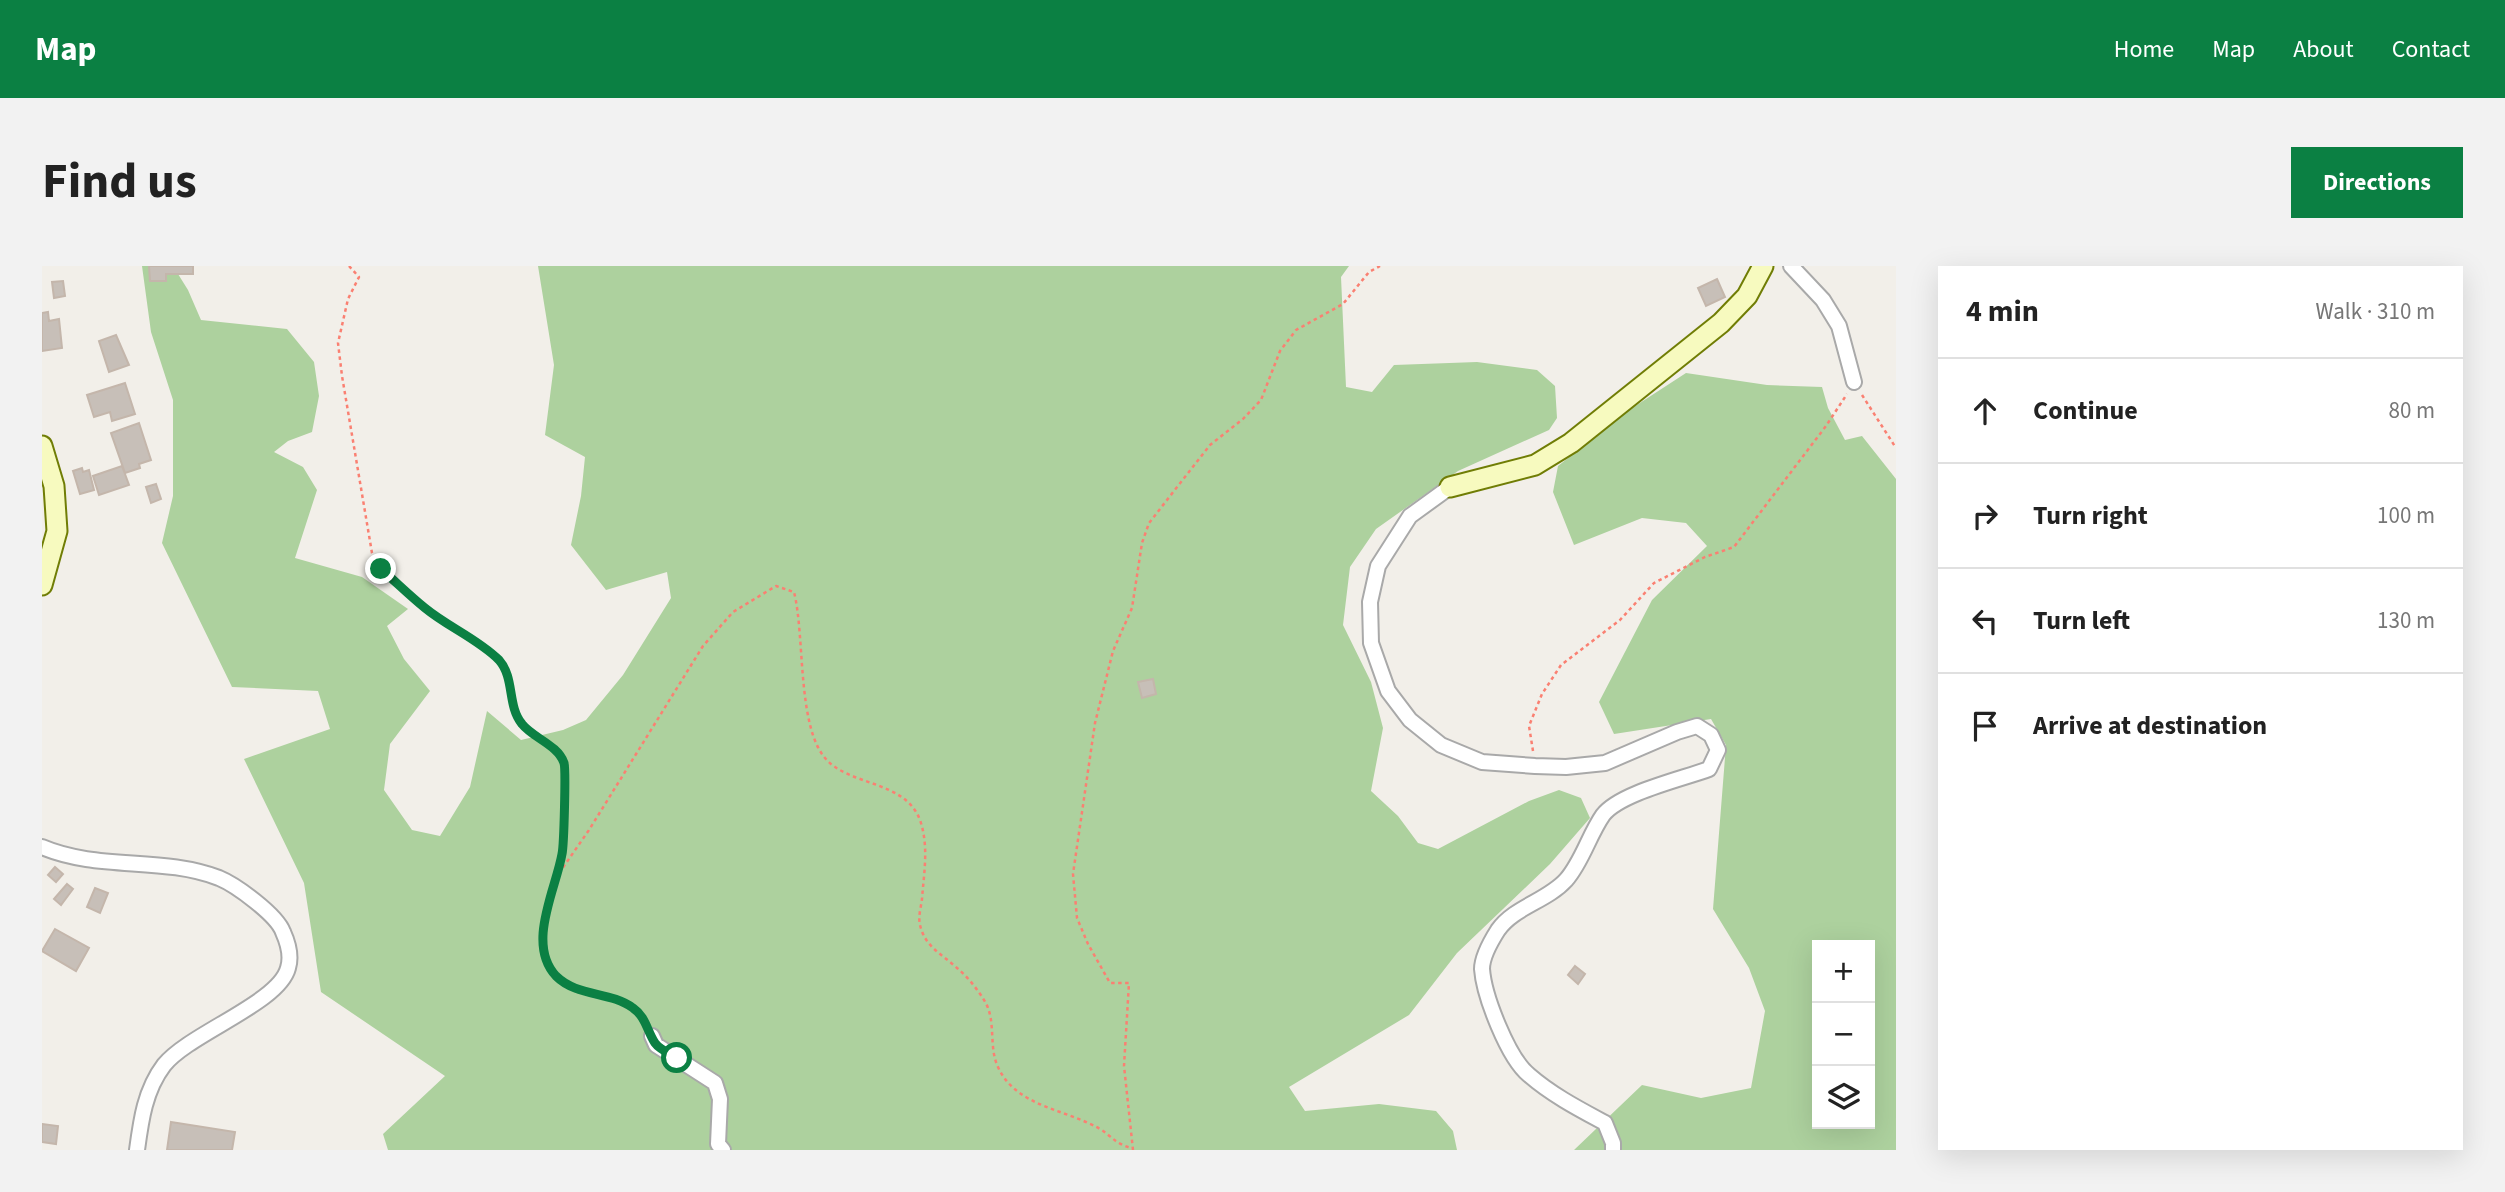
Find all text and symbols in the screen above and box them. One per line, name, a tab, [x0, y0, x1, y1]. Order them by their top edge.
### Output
text: Map	[35, 26, 96, 73]
text: Home	[2114, 32, 2174, 67]
text: Map	[2212, 32, 2255, 67]
text: About	[2293, 32, 2354, 67]
text: Contact	[2392, 32, 2470, 67]
text: Find us	[42, 147, 197, 217]
button: Directions	[2291, 147, 2463, 218]
text: 4 min	[1966, 290, 2039, 333]
text: Walk · 310 m	[2316, 295, 2435, 328]
icon: ahead	[1966, 392, 2004, 430]
text: Continue	[2033, 392, 2138, 429]
text: 80 m	[2388, 394, 2435, 427]
icon: right	[1966, 497, 2004, 535]
text: Turn right	[2033, 497, 2148, 534]
text: 100 m	[2377, 499, 2435, 532]
route end	[365, 553, 396, 584]
icon: left	[1966, 602, 2004, 640]
text: Turn left	[2033, 602, 2130, 639]
text: 130 m	[2377, 604, 2435, 637]
icon: arrive	[1966, 707, 2004, 745]
text: Arrive at destination	[2033, 707, 2267, 744]
map controls	[1812, 940, 1875, 1129]
button: +	[1812, 940, 1875, 1003]
button: −	[1812, 1003, 1875, 1066]
route start	[661, 1042, 692, 1073]
button: layers	[1812, 1066, 1875, 1129]

